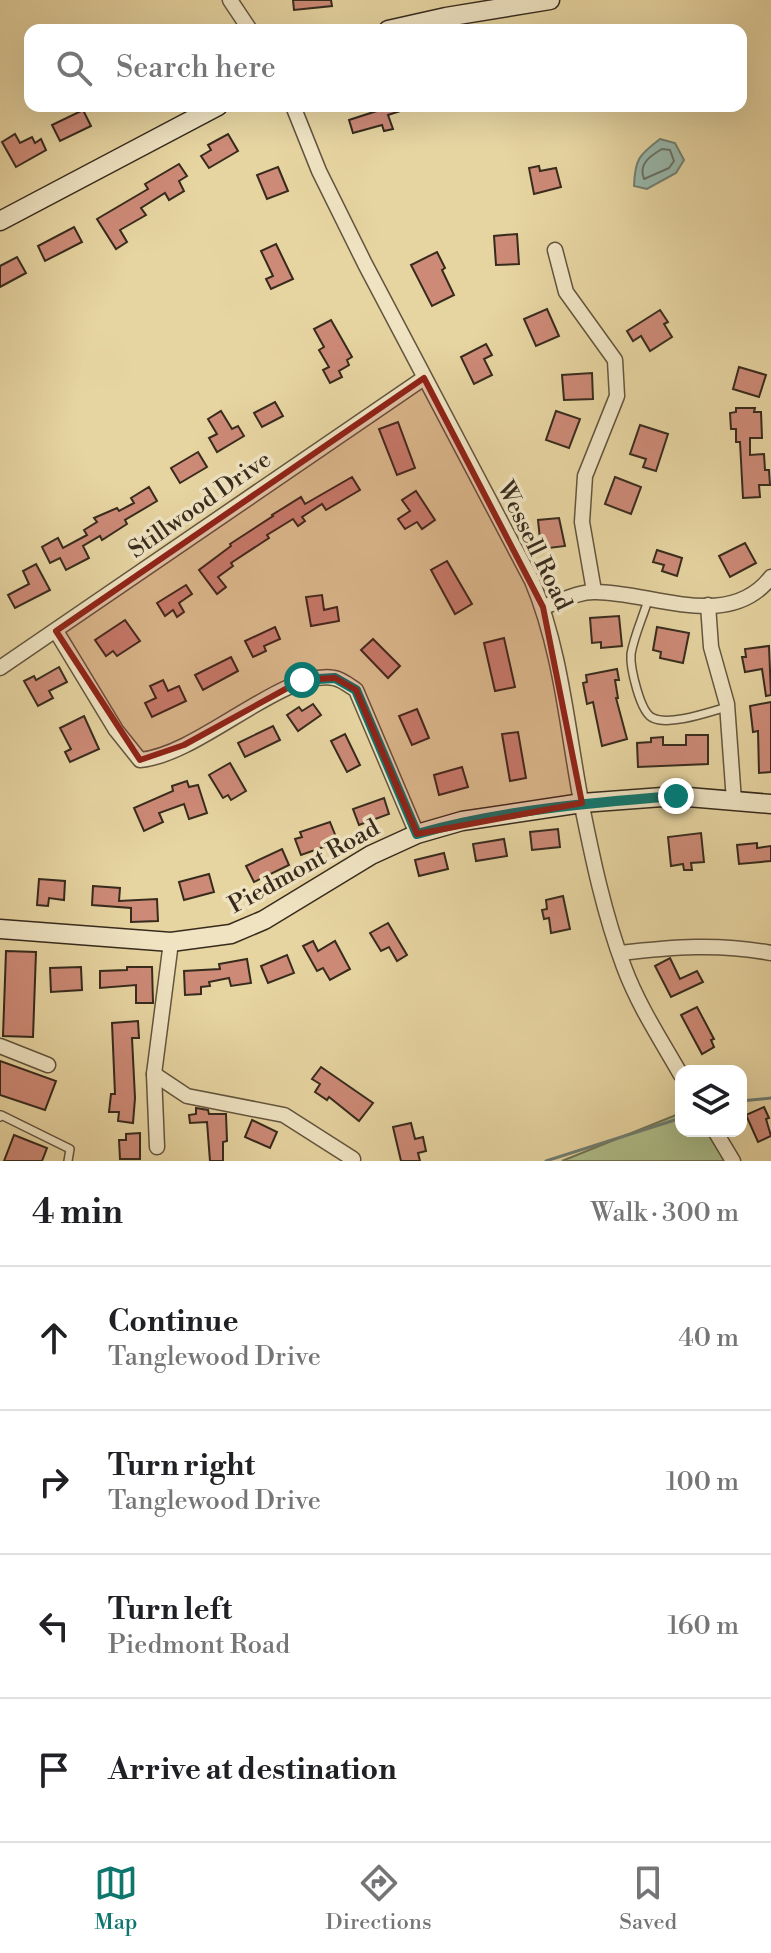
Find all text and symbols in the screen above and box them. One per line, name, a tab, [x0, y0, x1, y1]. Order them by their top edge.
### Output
search box	[24, 24, 747, 112]
icon: search	[52, 46, 96, 90]
text: Search here	[116, 49, 276, 87]
street label: Stillwood Drive	[123, 445, 277, 565]
street label: Wessell Road	[489, 475, 578, 616]
route start	[284, 662, 320, 698]
route end	[658, 778, 694, 814]
street label: Piedmont Road	[223, 813, 385, 921]
map controls	[675, 1065, 747, 1137]
button: layers	[675, 1065, 747, 1137]
text: 4 min	[32, 1192, 123, 1234]
text: Walk · 300 m	[591, 1197, 739, 1229]
text: Continue	[108, 1303, 239, 1341]
icon: ahead	[32, 1316, 76, 1360]
text: 40 m	[678, 1322, 739, 1354]
text: Tanglewood Drive	[108, 1341, 321, 1373]
text: Turn right	[108, 1447, 255, 1485]
icon: right	[32, 1460, 76, 1504]
text: 100 m	[666, 1466, 739, 1498]
text: Tanglewood Drive	[108, 1485, 321, 1517]
text: Turn left	[108, 1591, 232, 1629]
icon: left	[32, 1604, 76, 1648]
text: 160 m	[668, 1610, 739, 1642]
text: Piedmont Road	[108, 1629, 290, 1661]
icon: arrive	[32, 1748, 76, 1792]
text: Arrive at destination	[108, 1751, 397, 1789]
tab: Map	[94, 1861, 138, 1936]
tab: Directions	[326, 1861, 432, 1936]
tab: Saved	[619, 1861, 677, 1936]

